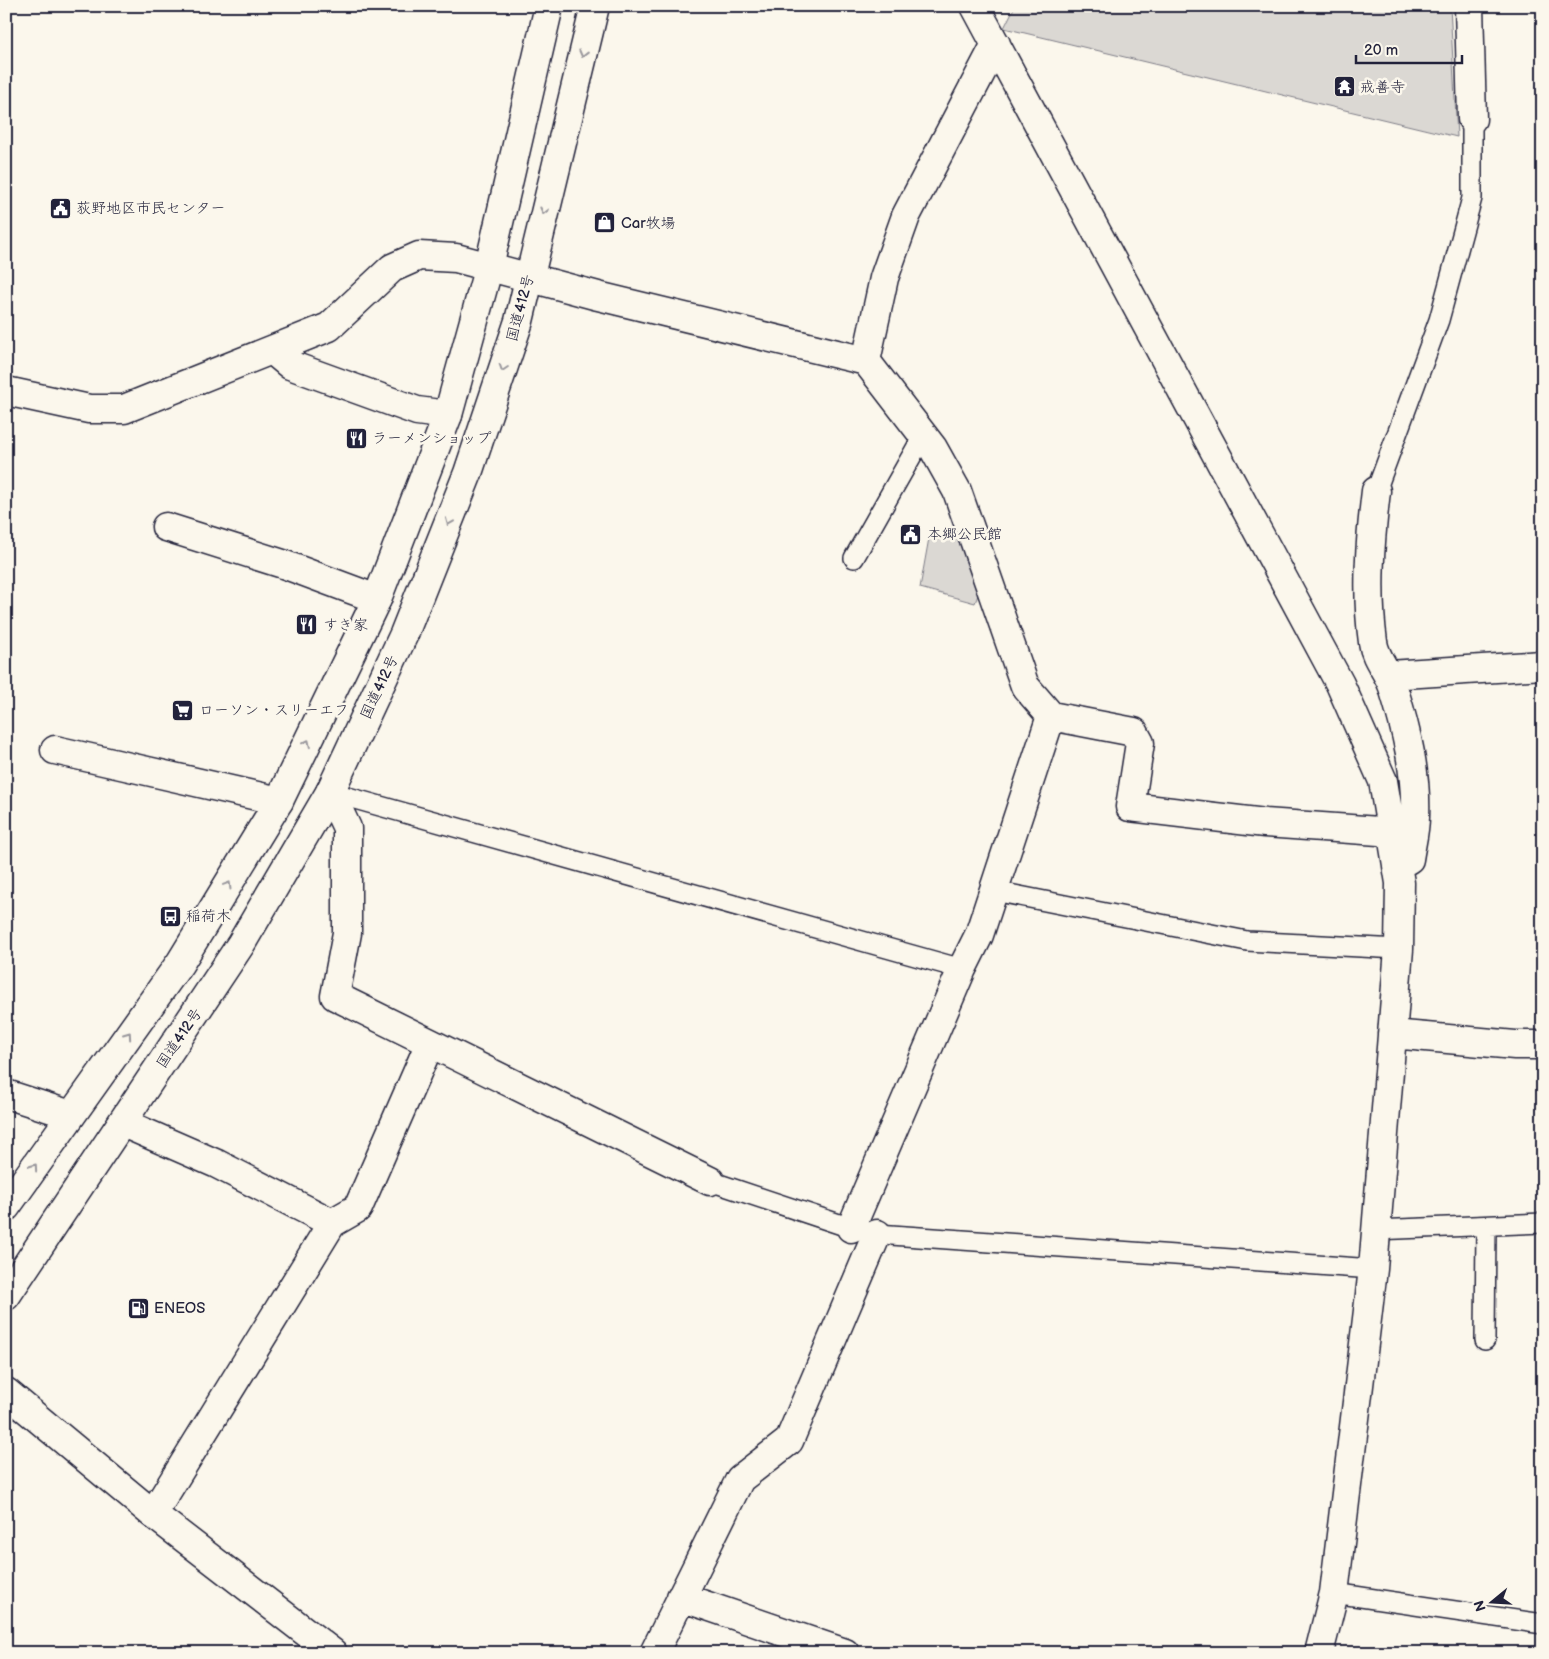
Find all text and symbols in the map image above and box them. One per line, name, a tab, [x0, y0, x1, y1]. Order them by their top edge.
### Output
scale bar	[1356, 32, 1463, 64]
text: 20 m	[1364, 41, 1398, 60]
one-way arrow	[578, 49, 589, 58]
temple icon: 戒善寺	[1332, 75, 1356, 99]
place label: 戒善寺	[1360, 78, 1405, 97]
public building icon: 荻野地区市民センター	[48, 196, 72, 220]
place label: 荻野地区市民センター	[76, 199, 225, 218]
one-way arrow	[539, 207, 550, 216]
shop icon: Car牧場	[593, 211, 617, 235]
place label: Car牧場	[621, 214, 676, 233]
street label: 国道412号	[502, 272, 539, 344]
one-way arrow	[499, 364, 509, 372]
restaurant icon: ラーメンショップ	[344, 426, 368, 450]
place label: ラーメンショップ	[372, 429, 491, 448]
one-way arrow	[445, 517, 455, 525]
public building icon: 本郷公民館	[899, 522, 923, 546]
place label: 本郷公民館	[927, 525, 1002, 544]
restaurant icon: すき家	[295, 613, 319, 637]
place label: すき家	[323, 616, 368, 635]
street label: 国道412号	[356, 652, 403, 722]
supermarket icon: ローソン・スリーエフ	[171, 698, 195, 722]
place label: ローソン・スリーエフ	[199, 701, 349, 720]
one-way arrow	[301, 739, 311, 748]
one-way arrow	[221, 881, 231, 890]
bus stop icon: 稲荷木	[158, 904, 182, 928]
place label: 稲荷木	[186, 907, 231, 926]
street label: 国道412号	[152, 1004, 207, 1072]
one-way arrow	[123, 1032, 131, 1041]
one-way arrow	[28, 1163, 37, 1173]
fuel station icon: ENEOS	[126, 1296, 150, 1320]
place label: ENEOS	[154, 1299, 205, 1318]
north arrow	[1466, 1576, 1516, 1626]
text: N	[1470, 1598, 1490, 1613]

